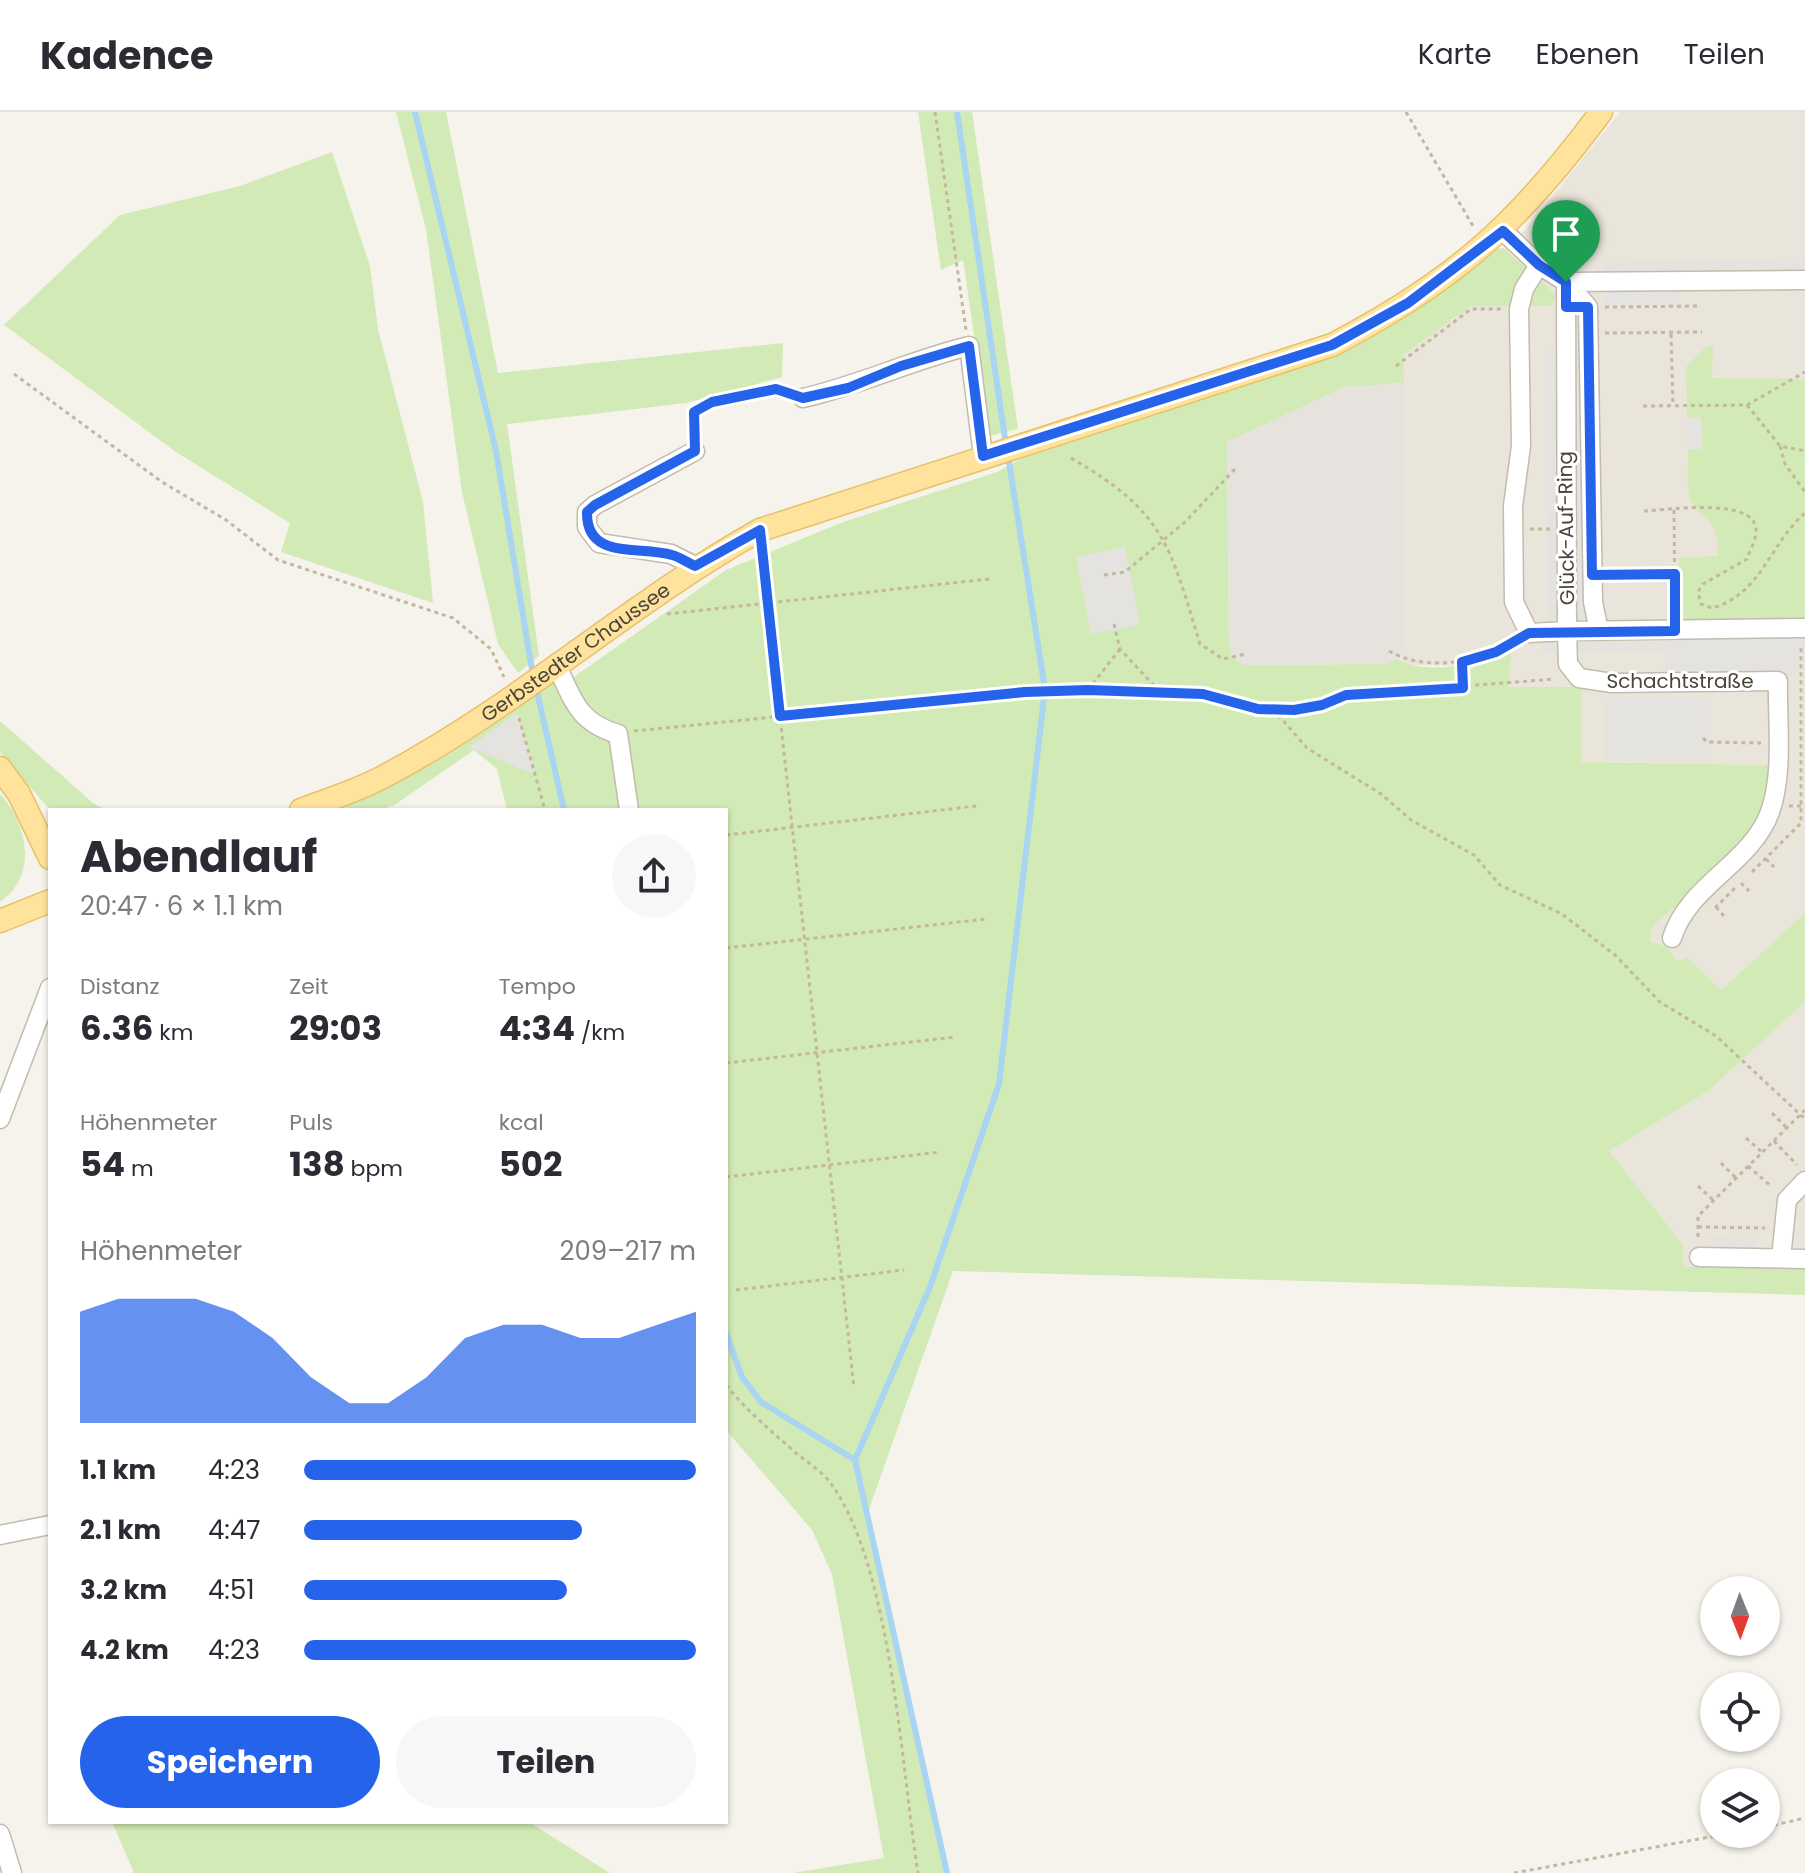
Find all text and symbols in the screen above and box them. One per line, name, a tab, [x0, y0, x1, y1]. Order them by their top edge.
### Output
text: Kadence	[40, 29, 214, 82]
text: Karte	[1418, 35, 1492, 74]
text: Ebenen	[1536, 35, 1639, 74]
text: Teilen	[1683, 35, 1765, 74]
pin	[1532, 200, 1600, 282]
icon: arrive	[1544, 212, 1588, 256]
street label: Glück-Auf-Ring	[1551, 451, 1581, 605]
street label: Gerbstedter Chaussee	[475, 576, 676, 729]
street label: Schachtstraße	[1606, 667, 1754, 695]
text: Abendlauf	[80, 826, 317, 887]
button: share	[612, 834, 696, 918]
text: 20:47 · 6 × 1.1 km	[80, 888, 283, 924]
text: Distanz	[80, 971, 159, 1002]
text: Zeit	[289, 971, 328, 1002]
text: Tempo	[499, 971, 576, 1002]
text: 6.36	[80, 1004, 153, 1052]
text: 29:03	[289, 1004, 382, 1052]
text: 4:34	[499, 1004, 575, 1052]
text: km	[153, 1017, 193, 1048]
text: /km	[575, 1017, 625, 1048]
text: Höhenmeter	[80, 1107, 217, 1138]
text: Puls	[289, 1107, 333, 1138]
text: kcal	[499, 1107, 544, 1138]
text: 54	[80, 1140, 125, 1188]
text: 138	[289, 1140, 345, 1188]
text: 502	[499, 1140, 562, 1188]
text: m	[125, 1153, 154, 1184]
text: bpm	[345, 1153, 403, 1184]
text: Höhenmeter	[80, 1233, 242, 1269]
text: 209–217 m	[560, 1233, 696, 1269]
text: 1.1 km	[80, 1452, 156, 1488]
text: 4:23	[208, 1452, 260, 1488]
text: 2.1 km	[80, 1512, 161, 1548]
text: 4:47	[208, 1512, 260, 1548]
text: 3.2 km	[80, 1572, 167, 1608]
text: 4:51	[208, 1572, 255, 1608]
north arrow	[1700, 1576, 1780, 1656]
map controls	[1700, 1576, 1780, 1848]
text: 4.2 km	[80, 1632, 169, 1668]
text: 4:23	[208, 1632, 260, 1668]
button: locate	[1700, 1672, 1780, 1752]
button: Speichern	[80, 1716, 380, 1808]
button: Teilen	[396, 1716, 696, 1808]
button: layers	[1700, 1768, 1780, 1848]

